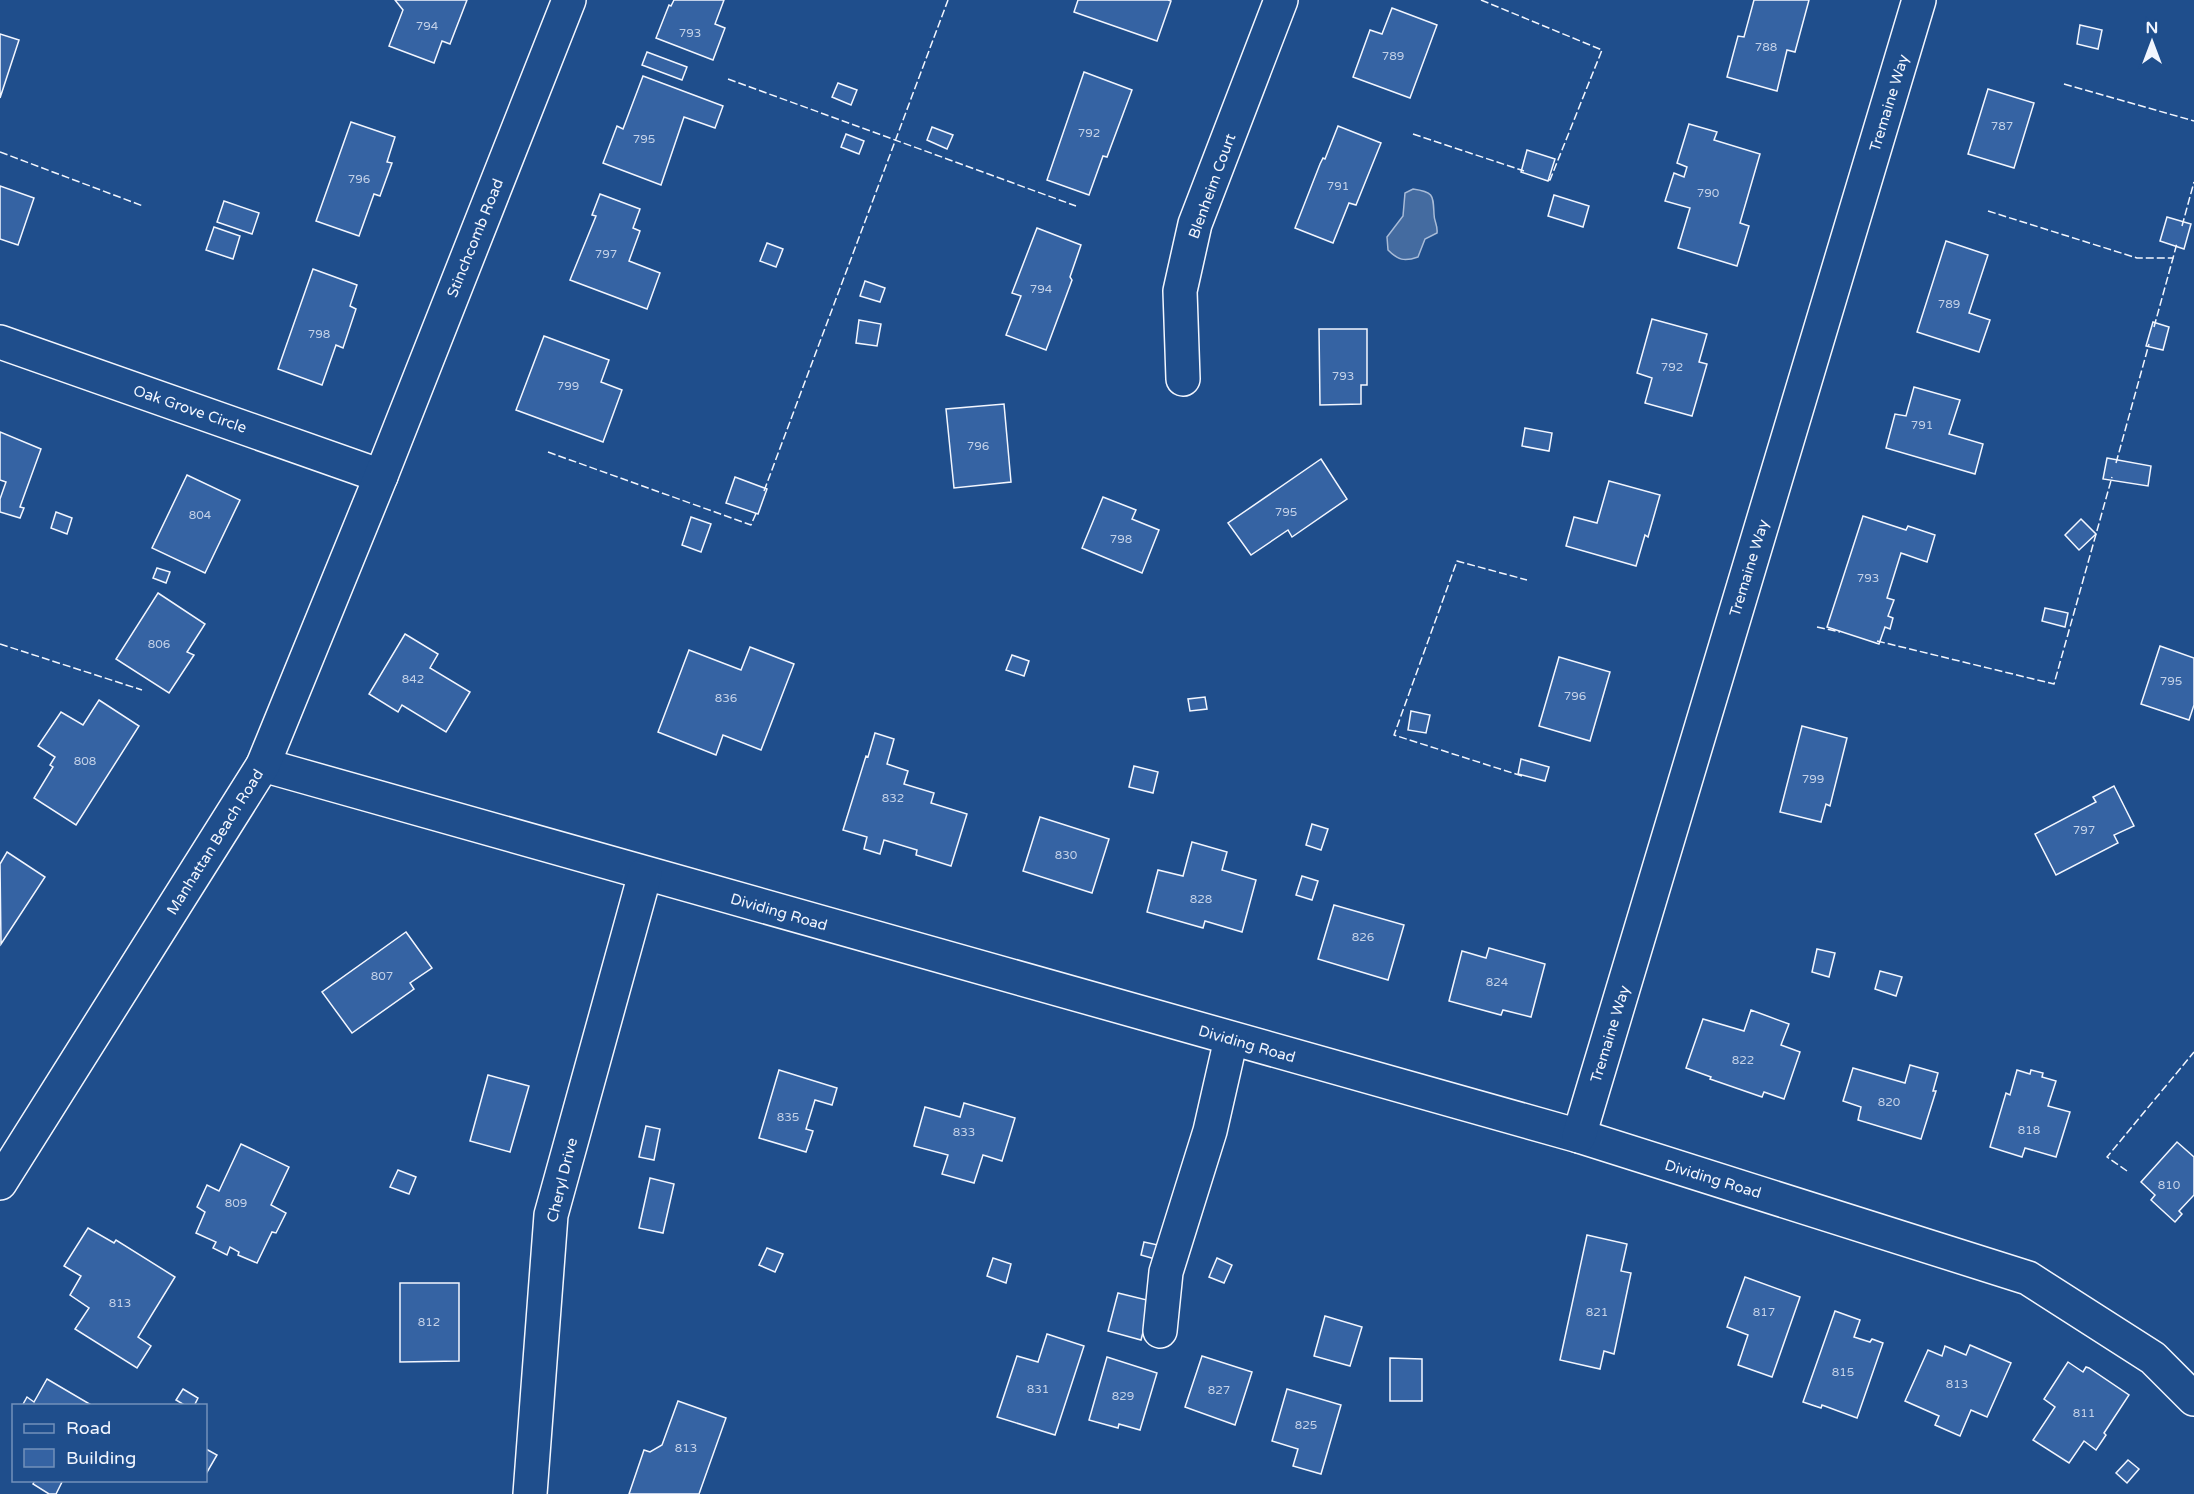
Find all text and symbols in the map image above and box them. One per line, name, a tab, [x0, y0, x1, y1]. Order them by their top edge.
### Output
north arrow	[2122, 12, 2182, 72]
text: N	[2146, 18, 2158, 38]
house number: 794	[416, 19, 439, 33]
house number: 793	[679, 26, 701, 40]
house number: 788	[1755, 40, 1777, 54]
house number: 789	[1382, 49, 1404, 63]
street label: Tremaine Way	[1866, 52, 1912, 154]
house number: 787	[1991, 119, 2013, 133]
house number: 792	[1078, 126, 1100, 140]
street label: Blenheim Court	[1185, 131, 1239, 241]
house number: 795	[633, 132, 655, 146]
house number: 796	[348, 172, 370, 186]
street label: Stinchcomb Road	[443, 176, 507, 300]
house number: 791	[1327, 179, 1349, 193]
house number: 790	[1697, 186, 1720, 200]
house number: 797	[595, 247, 617, 261]
house number: 794	[1030, 282, 1053, 296]
house number: 789	[1938, 297, 1960, 311]
house number: 798	[308, 327, 330, 341]
house number: 792	[1661, 360, 1683, 374]
house number: 793	[1332, 369, 1354, 383]
house number: 799	[557, 379, 579, 393]
street label: Oak Grove Circle	[131, 381, 249, 437]
house number: 791	[1911, 418, 1933, 432]
house number: 796	[967, 439, 989, 453]
house number: 795	[1275, 505, 1297, 519]
house number: 804	[189, 508, 212, 522]
street label: Tremaine Way	[1726, 517, 1772, 619]
house number: 798	[1110, 532, 1132, 546]
house number: 793	[1857, 571, 1879, 585]
house number: 806	[148, 637, 170, 651]
house number: 842	[402, 672, 424, 686]
house number: 795	[2160, 674, 2182, 688]
house number: 796	[1564, 689, 1586, 703]
house number: 836	[715, 691, 737, 705]
house number: 808	[74, 754, 96, 768]
street label: Manhattan Beach Road	[163, 766, 267, 918]
house number: 799	[1802, 772, 1824, 786]
house number: 832	[882, 791, 904, 805]
house number: 797	[2073, 823, 2095, 837]
house number: 830	[1055, 848, 1078, 862]
street label: Dividing Road	[728, 890, 830, 934]
house number: 828	[1190, 892, 1212, 906]
house number: 826	[1352, 930, 1374, 944]
house number: 807	[371, 969, 393, 983]
house number: 824	[1486, 975, 1509, 989]
street label: Tremaine Way	[1587, 983, 1633, 1085]
street label: Dividing Road	[1196, 1022, 1298, 1066]
house number: 822	[1732, 1053, 1754, 1067]
house number: 820	[1878, 1095, 1901, 1109]
house number: 835	[777, 1110, 799, 1124]
house number: 818	[2018, 1123, 2040, 1137]
house number: 833	[953, 1125, 975, 1139]
street label: Cheryl Drive	[543, 1136, 581, 1224]
street label: Dividing Road	[1663, 1156, 1763, 1202]
house number: 810	[2158, 1178, 2181, 1192]
house number: 809	[225, 1196, 247, 1210]
house number: 813	[109, 1296, 131, 1310]
house number: 821	[1586, 1305, 1608, 1319]
house number: 817	[1753, 1305, 1775, 1319]
house number: 812	[418, 1315, 440, 1329]
house number: 815	[1832, 1365, 1854, 1379]
house number: 813	[1946, 1377, 1968, 1391]
house number: 831	[1027, 1382, 1049, 1396]
house number: 827	[1208, 1383, 1230, 1397]
house number: 829	[1112, 1389, 1134, 1403]
legend	[12, 1404, 207, 1482]
house number: 811	[2073, 1406, 2095, 1420]
text: Road	[66, 1417, 111, 1439]
house number: 825	[1295, 1418, 1317, 1432]
house number: 813	[675, 1441, 697, 1455]
text: Building	[66, 1447, 136, 1469]

